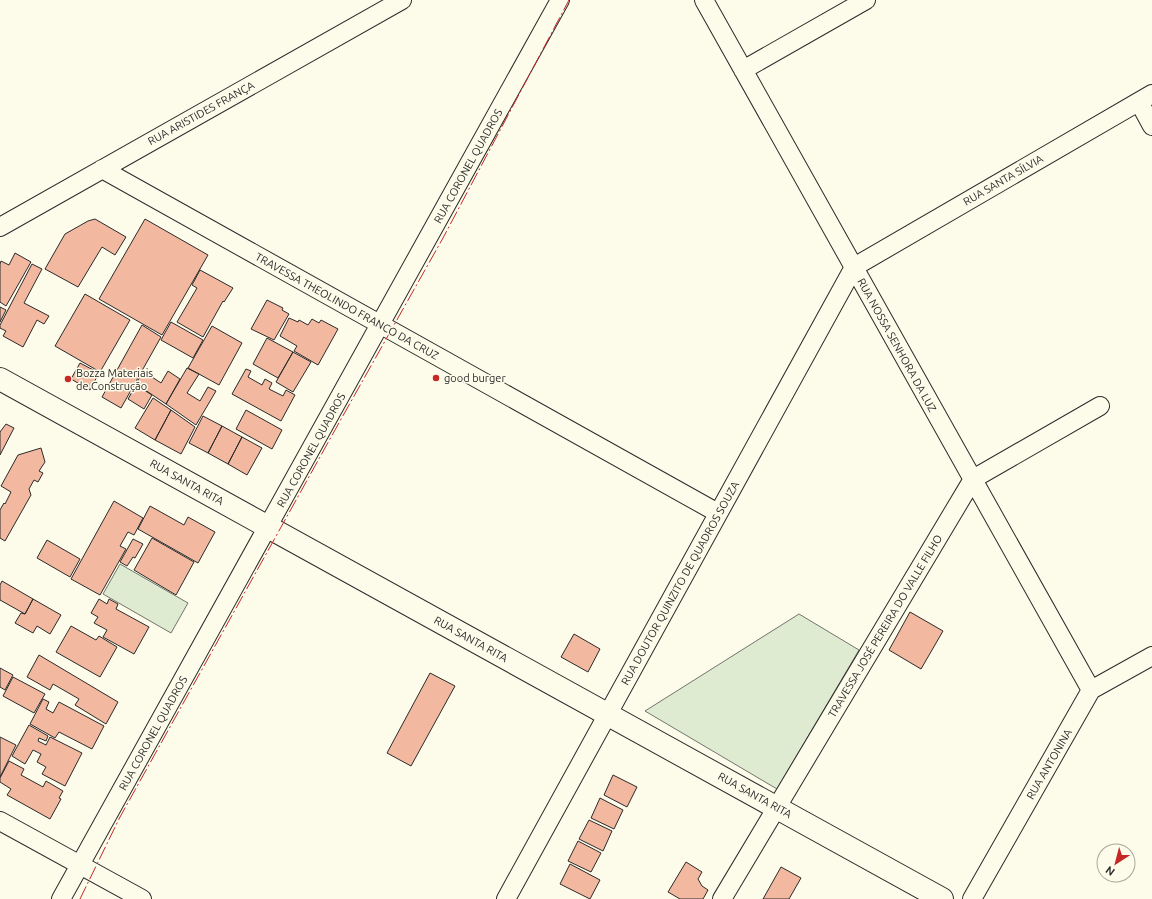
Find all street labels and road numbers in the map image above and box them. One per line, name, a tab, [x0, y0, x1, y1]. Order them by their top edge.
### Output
street label: RUA ARISTIDES FRANÇA	[146, 78, 257, 147]
street label: RUA CORONEL QUADROS	[432, 107, 505, 225]
street label: RUA SANTA SÍLVIA	[960, 151, 1046, 208]
street label: TRAVESSA THEOLINDO FRANCO DA CRUZ	[253, 250, 441, 362]
street label: RUA NOSSA SENHORA DA LUZ	[855, 276, 939, 414]
street label: RUA CORONEL QUADROS	[275, 391, 348, 509]
street label: RUA SANTA RITA	[148, 457, 227, 508]
street label: RUA DOUTOR QUINZITO DE QUADROS SOUZA	[619, 478, 742, 687]
street label: TRAVESSA JOSÉ PEREIRA DO VALLE FILHO	[825, 532, 944, 719]
street label: RUA SANTA RITA	[432, 614, 511, 665]
street label: RUA CORONEL QUADROS	[117, 674, 190, 792]
street label: RUA ANTONINA	[1024, 726, 1074, 801]
street label: RUA SANTA RITA	[716, 770, 795, 821]

